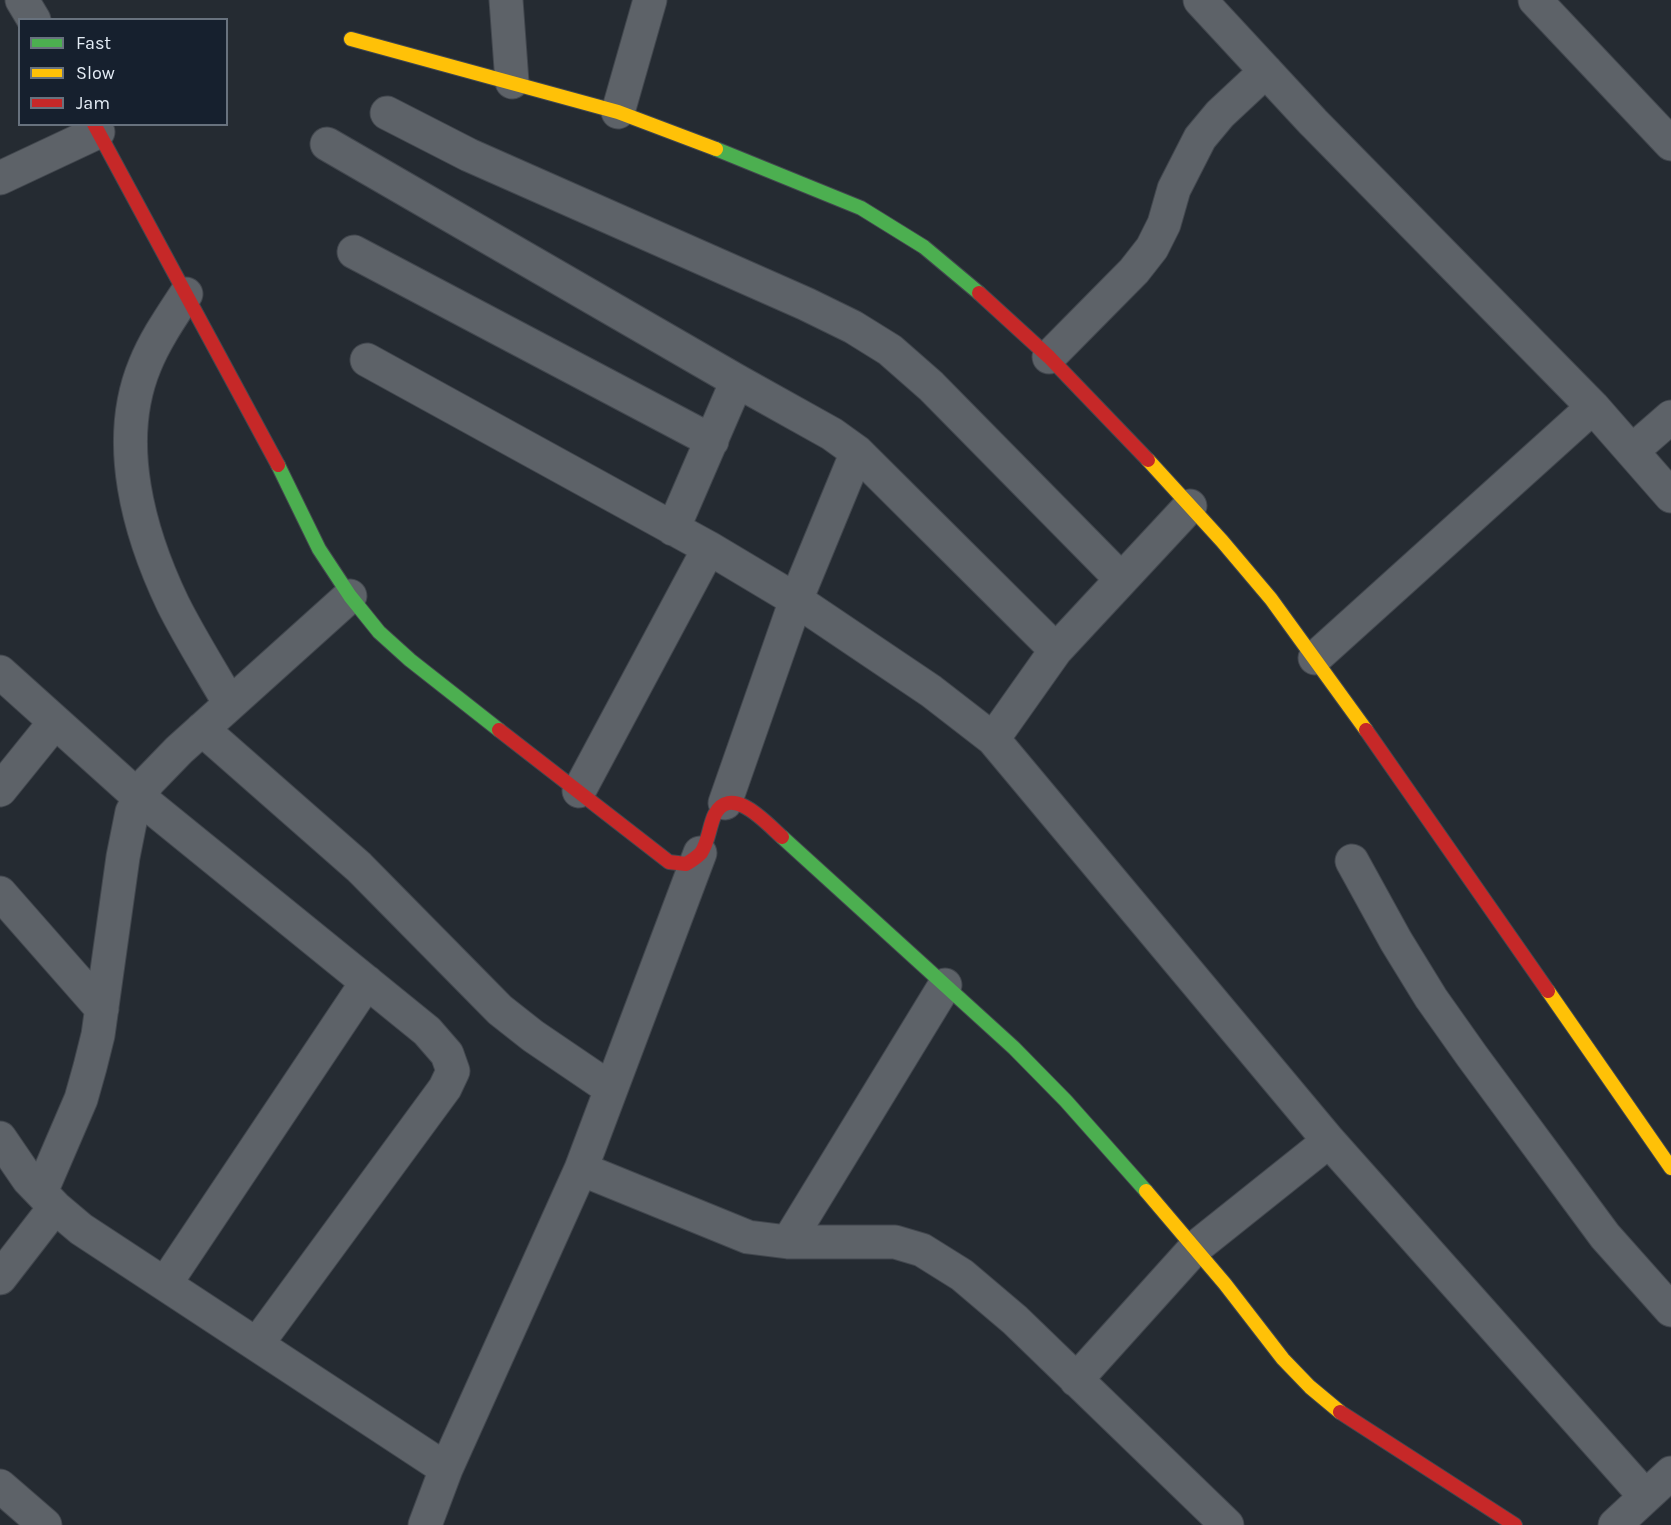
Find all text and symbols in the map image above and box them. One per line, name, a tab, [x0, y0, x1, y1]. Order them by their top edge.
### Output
legend	[18, 18, 228, 126]
text: Fast	[76, 32, 111, 54]
text: Slow	[76, 62, 115, 84]
text: Jam	[76, 92, 110, 114]

